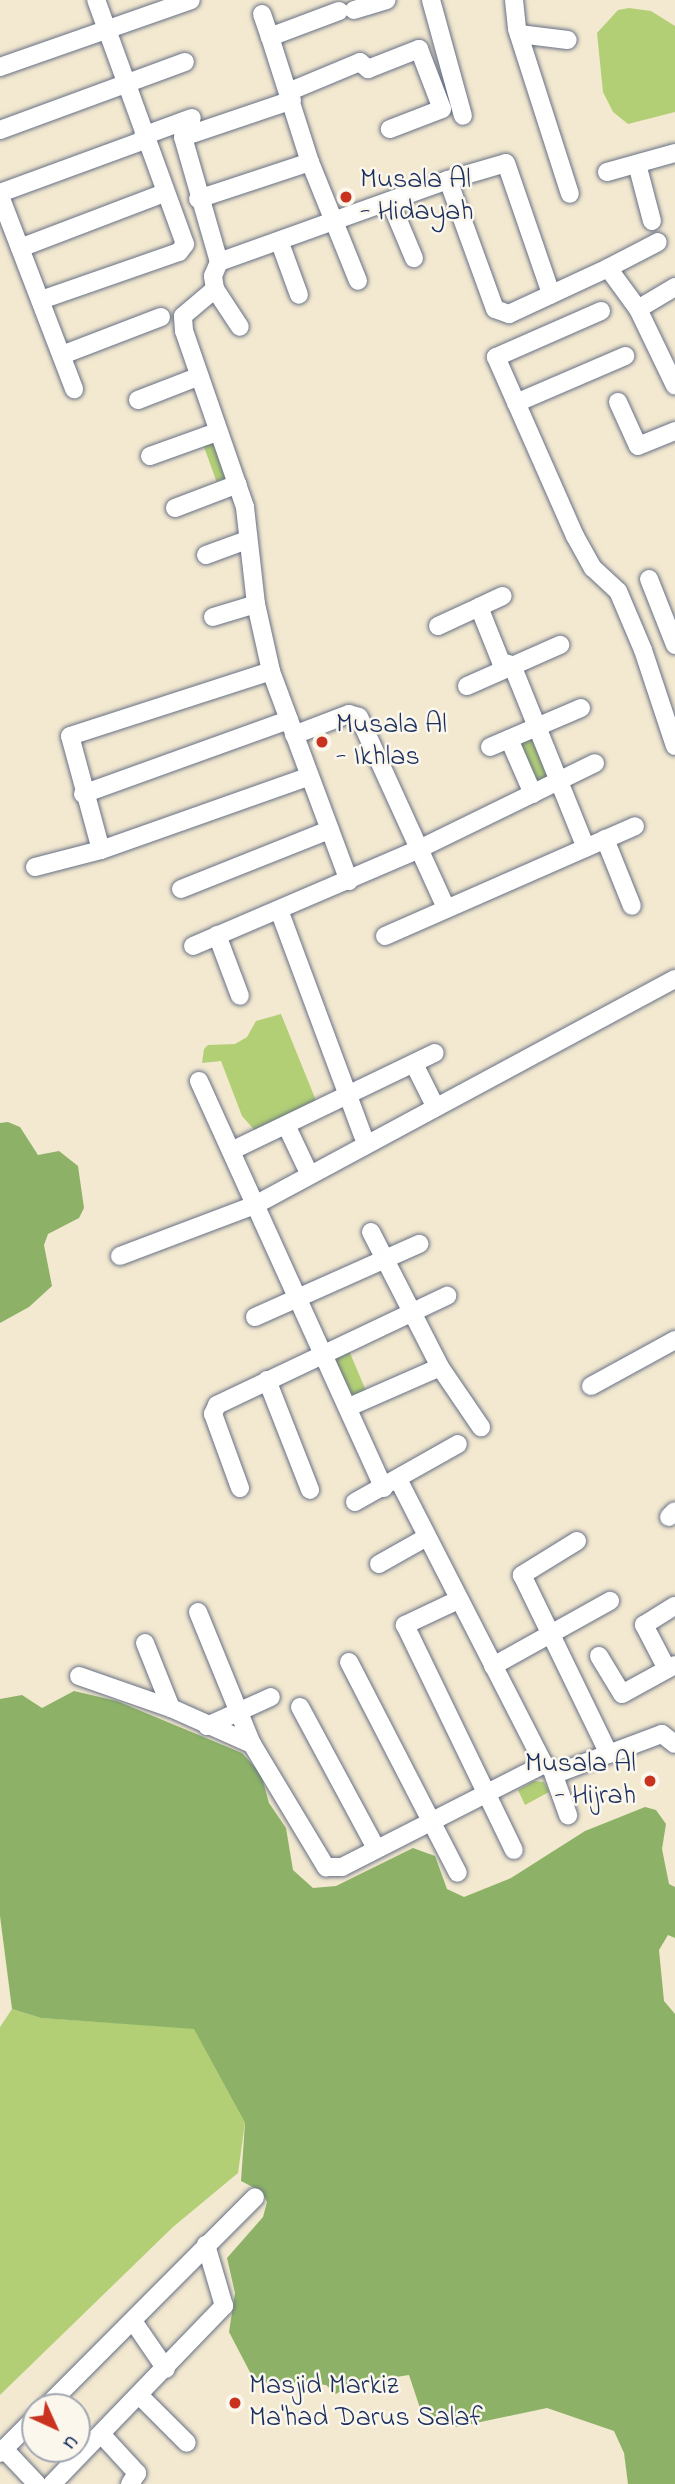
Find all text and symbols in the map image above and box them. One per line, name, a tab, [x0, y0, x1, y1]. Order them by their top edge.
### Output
place label: Musala Al - Hidayah	[360, 164, 474, 230]
marker: Musala Al - Hidayah	[338, 189, 354, 205]
place label: Musala Al - Ikhlas	[336, 709, 447, 775]
marker: Musala Al - Ikhlas	[314, 734, 330, 750]
place label: Musala Al - Hijrah	[525, 1748, 636, 1814]
marker: Musala Al - Hijrah	[642, 1773, 658, 1789]
place label: Masjid Markiz Ma'had Darus Salaf	[249, 2370, 483, 2436]
north arrow	[21, 2393, 91, 2463]
marker: Masjid Markiz Ma'had Darus Salaf	[227, 2395, 243, 2411]
text: U	[56, 2428, 84, 2456]

